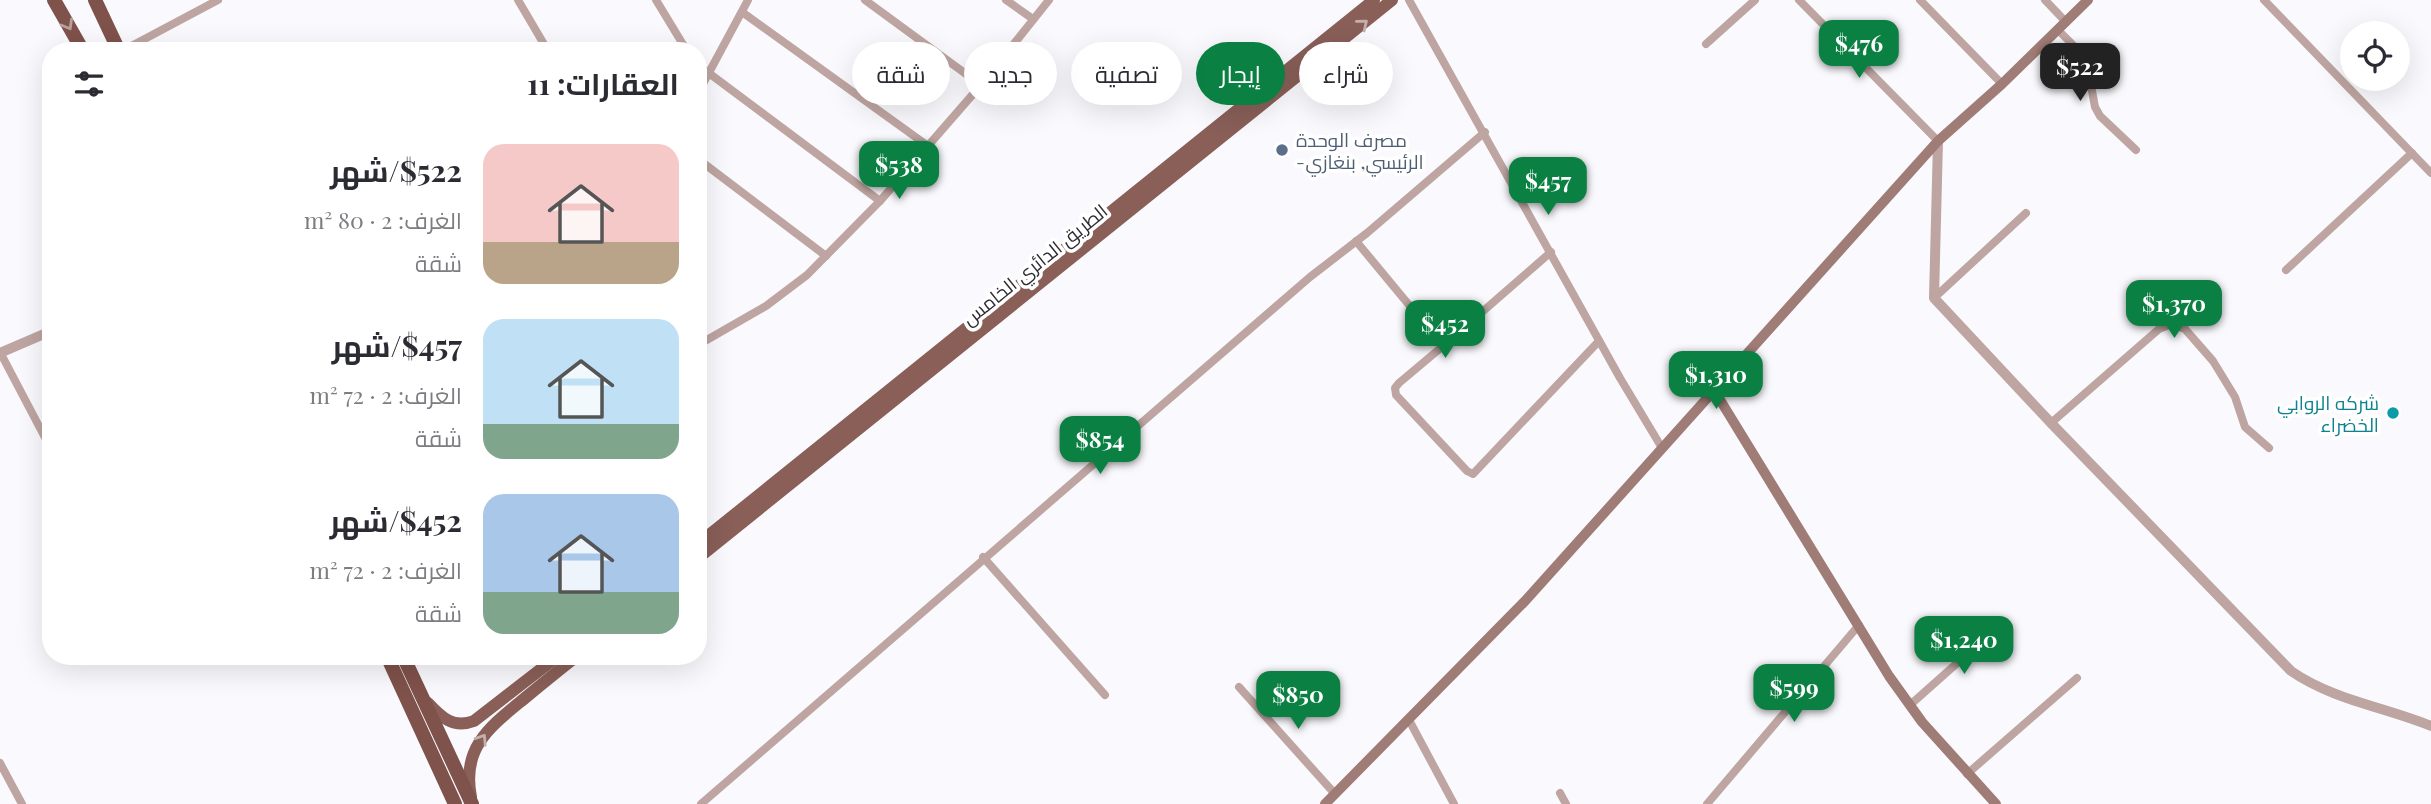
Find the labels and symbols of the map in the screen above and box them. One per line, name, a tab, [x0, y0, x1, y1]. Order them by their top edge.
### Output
one-way arrow	[60, 18, 73, 31]
one-way arrow	[1355, 20, 1367, 33]
pin: $476	[1818, 20, 1900, 80]
pin: $522	[2039, 43, 2121, 103]
place label: مصرف الوحدة -الرئيسي, بنغازي	[1296, 126, 1424, 177]
pin: $538	[858, 142, 940, 201]
marker: مصرف الوحدة -الرئيسي, بنغازي	[1274, 142, 1290, 158]
pin: $457	[1507, 158, 1589, 217]
street label: الطريق الدائري الخامس	[956, 197, 1114, 333]
pin: $1,370	[2117, 280, 2231, 340]
pin: $452	[1404, 300, 1486, 360]
pin: $1,310	[1659, 352, 1773, 411]
place label: شركه الروابي الخضراء	[2277, 389, 2379, 437]
marker: شركه الروابي الخضراء	[2385, 405, 2401, 421]
pin: $854	[1059, 416, 1141, 476]
pin: $1,240	[1907, 616, 2021, 676]
pin: $599	[1753, 664, 1835, 724]
pin: $850	[1257, 672, 1339, 731]
one-way arrow	[473, 734, 486, 747]

